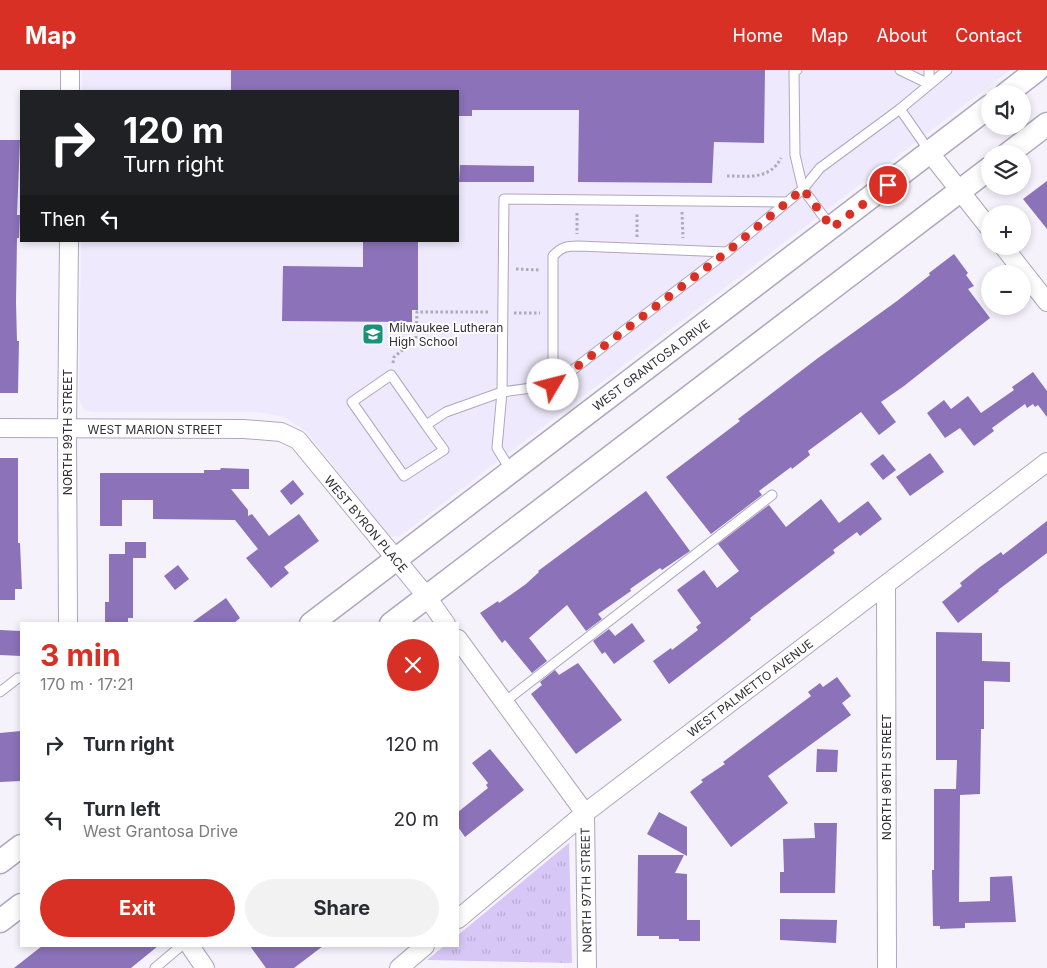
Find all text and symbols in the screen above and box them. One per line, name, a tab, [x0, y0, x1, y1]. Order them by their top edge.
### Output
text: Map	[25, 21, 76, 50]
text: Home	[733, 25, 783, 46]
text: Map	[811, 25, 848, 46]
text: About	[876, 25, 927, 46]
text: Contact	[955, 25, 1022, 46]
map controls	[981, 85, 1031, 315]
button: sound	[981, 85, 1031, 135]
text: 120 m	[123, 109, 224, 151]
icon: right	[40, 110, 105, 175]
button: layers	[981, 145, 1031, 195]
text: Turn right	[123, 151, 224, 177]
pin	[867, 164, 909, 206]
icon: arrive	[874, 171, 902, 199]
icon: left	[96, 205, 124, 233]
button: +	[981, 205, 1031, 255]
text: Then	[40, 208, 86, 231]
button: −	[981, 265, 1031, 315]
street label: WEST GRANTOSA DRIVE	[589, 316, 713, 414]
place label: Milwaukee Lutheran High School	[389, 320, 503, 349]
school or university icon: Milwaukee Lutheran High School	[361, 322, 385, 346]
position arrow	[526, 358, 578, 410]
street label: NORTH 99TH STREET	[60, 369, 75, 495]
street label: WEST MARION STREET	[88, 422, 223, 437]
street label: WEST BYRON PLACE	[321, 473, 411, 575]
street label: WEST PALMETTO AVENUE	[684, 636, 816, 740]
text: 3 min	[40, 637, 121, 673]
button: close	[387, 639, 439, 691]
text: 170 m · 17:21	[40, 674, 133, 694]
street label: NORTH 96TH STREET	[879, 714, 894, 840]
icon: right	[40, 731, 68, 759]
text: Turn right	[83, 733, 174, 756]
text: 120 m	[386, 733, 439, 756]
text: Turn left	[83, 798, 161, 821]
icon: left	[40, 806, 68, 834]
text: 20 m	[393, 808, 439, 831]
text: West Grantosa Drive	[83, 821, 238, 841]
street label: NORTH 97TH STREET	[577, 827, 595, 953]
button: Exit	[40, 879, 235, 937]
button: Share	[245, 879, 439, 937]

